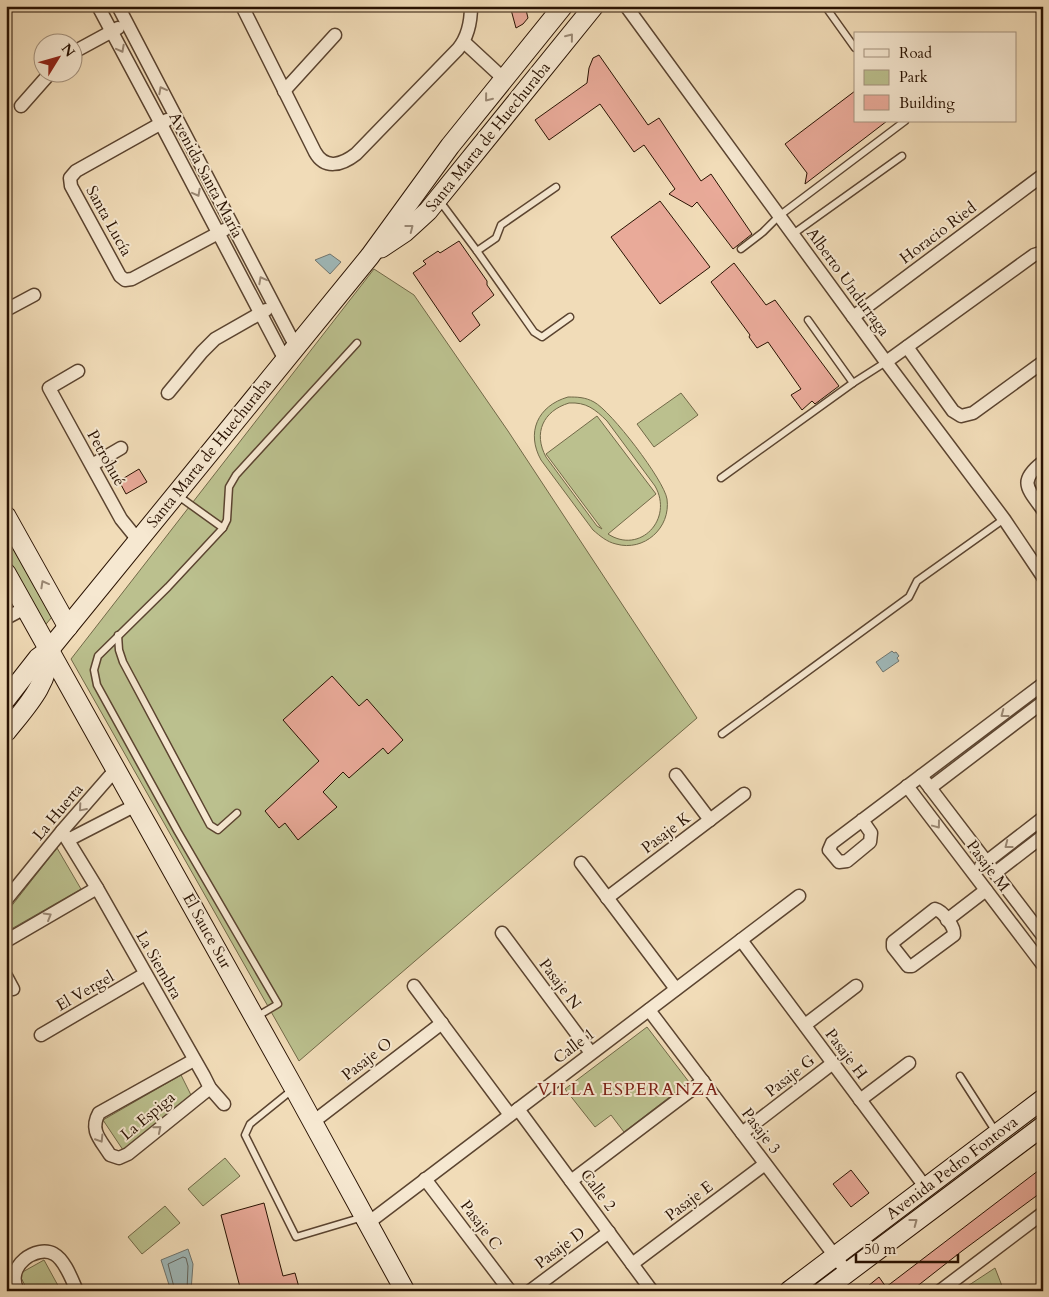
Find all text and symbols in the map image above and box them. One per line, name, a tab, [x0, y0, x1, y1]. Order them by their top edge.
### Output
north arrow	[32, 32, 82, 82]
legend	[854, 32, 1016, 122]
one-way arrow	[565, 34, 573, 43]
text: N	[57, 40, 79, 61]
text: Road	[899, 43, 932, 63]
one-way arrow	[115, 44, 125, 53]
street label: Santa Marta de Huechuraba	[421, 57, 555, 217]
text: Park	[899, 67, 928, 87]
one-way arrow	[158, 86, 168, 95]
one-way arrow	[485, 93, 494, 102]
text: Building	[899, 93, 955, 113]
street label: Avenida Santa María	[164, 108, 249, 242]
street label: Santa Lucía	[81, 182, 137, 260]
one-way arrow	[191, 187, 201, 196]
street label: Horacio Ried	[895, 197, 981, 269]
street label: Alberto Undurraga	[801, 223, 895, 341]
one-way arrow	[404, 226, 413, 234]
one-way arrow	[258, 276, 268, 285]
street label: Santa Marta de Huechuraba	[142, 373, 276, 533]
street label: Petrohué	[82, 426, 130, 490]
one-way arrow	[40, 581, 50, 590]
one-way arrow	[1001, 708, 1010, 716]
street label: La Huerta	[28, 779, 88, 845]
one-way arrow	[79, 802, 88, 811]
street label: Pasaje K	[637, 807, 695, 859]
one-way arrow	[931, 819, 940, 829]
street label: Pasaje M	[961, 836, 1015, 896]
one-way arrow	[1005, 840, 1014, 848]
street label: El Sauce Sur	[177, 889, 237, 973]
one-way arrow	[43, 913, 52, 923]
street label: La Siembra	[131, 927, 187, 1003]
street label: Pasaje N	[534, 954, 587, 1014]
street label: El Vergel	[52, 966, 118, 1016]
street label: Calle 1	[549, 1023, 599, 1069]
street label: Pasaje H	[820, 1024, 872, 1084]
street label: Pasaje O	[337, 1032, 397, 1086]
street label: Pasaje G	[761, 1049, 820, 1102]
district label: VILLA ESPERANZA	[537, 1077, 719, 1102]
street label: La Espiga	[116, 1087, 180, 1145]
street label: Pasaje 3	[736, 1103, 786, 1159]
street label: Avenida Pedro Fontova	[882, 1111, 1022, 1225]
one-way arrow	[152, 1126, 161, 1135]
one-way arrow	[94, 1133, 103, 1143]
street label: Calle 2	[575, 1165, 621, 1215]
street label: Pasaje E	[661, 1176, 718, 1226]
street label: Pasaje C	[455, 1196, 507, 1254]
one-way arrow	[908, 1219, 918, 1228]
street label: Pasaje D	[530, 1222, 590, 1274]
scale bar	[856, 1232, 959, 1264]
text: 50 m	[864, 1239, 896, 1259]

